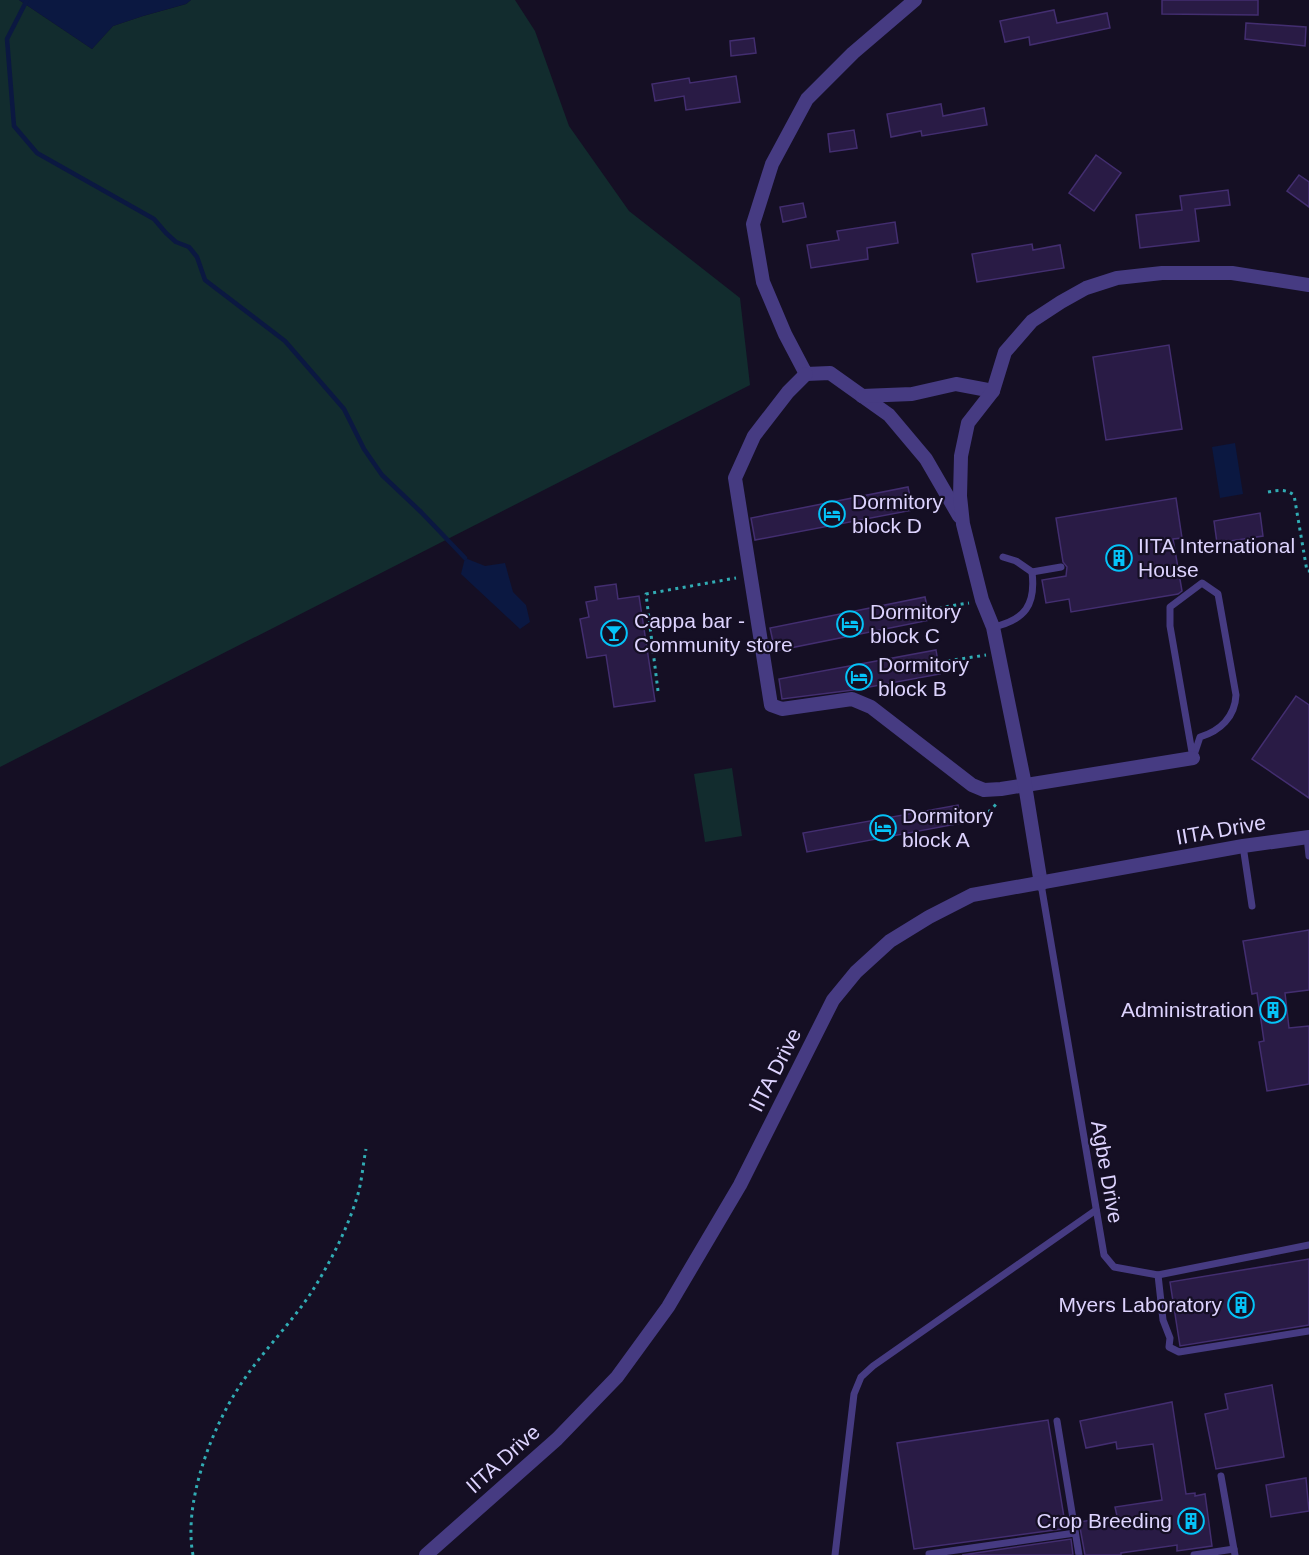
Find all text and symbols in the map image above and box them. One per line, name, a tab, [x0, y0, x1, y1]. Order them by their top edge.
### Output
place label: Dormitory block D	[852, 490, 944, 537]
hotel icon: Dormitory block D	[817, 499, 847, 529]
place label: IITA International House	[1138, 534, 1295, 581]
building icon: IITA International House	[1104, 543, 1134, 573]
place label: Dormitory block C	[870, 600, 962, 647]
place label: Cappa bar - Community store	[634, 609, 793, 656]
hotel icon: Dormitory block C	[835, 609, 865, 639]
bar icon: Cappa bar - Community store	[599, 618, 629, 648]
place label: Dormitory block B	[878, 653, 970, 700]
hotel icon: Dormitory block B	[844, 662, 874, 692]
place label: Dormitory block A	[902, 804, 994, 851]
street label: IITA Drive	[1174, 810, 1268, 849]
hotel icon: Dormitory block A	[868, 813, 898, 843]
building icon: Administration	[1258, 995, 1288, 1025]
place label: Administration	[1121, 998, 1254, 1021]
street label: IITA Drive	[744, 1024, 805, 1115]
street label: Agbe Drive	[1087, 1119, 1128, 1225]
building icon: Myers Laboratory	[1226, 1290, 1256, 1320]
place label: Myers Laboratory	[1059, 1293, 1222, 1316]
street label: IITA Drive	[461, 1420, 544, 1497]
building icon: Crop Breeding	[1176, 1506, 1206, 1536]
place label: Crop Breeding	[1037, 1509, 1172, 1532]

